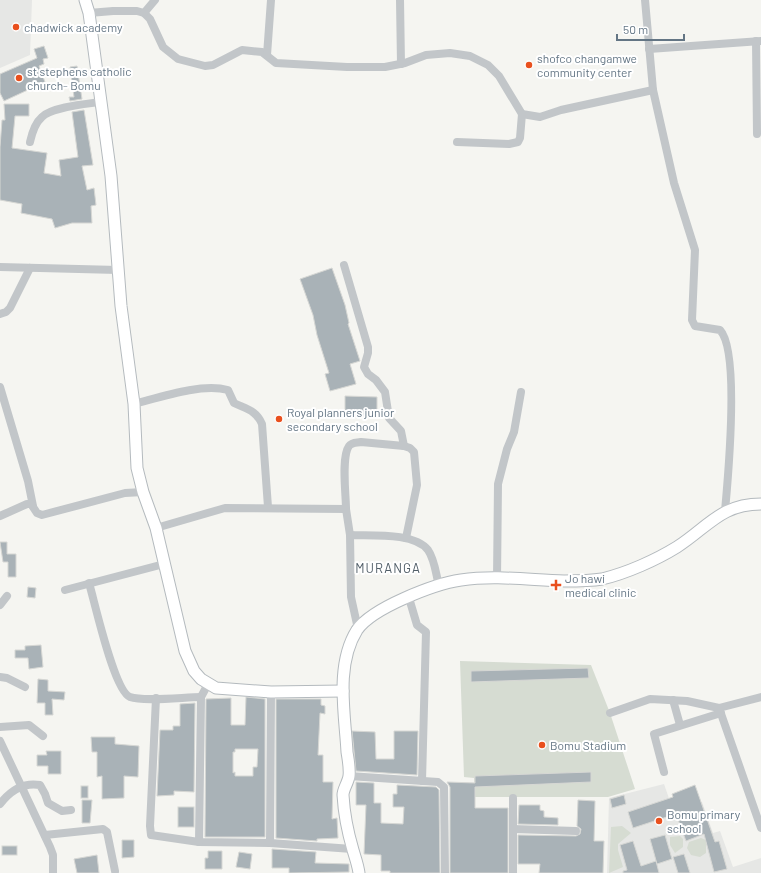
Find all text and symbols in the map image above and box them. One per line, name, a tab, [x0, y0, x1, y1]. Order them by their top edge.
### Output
scale bar	[617, 16, 684, 42]
place label: chadwick academy	[24, 20, 123, 34]
marker: chadwick academy	[11, 22, 21, 32]
text: 50 m	[623, 22, 648, 36]
place label: shofco changamwe community center	[537, 51, 637, 79]
marker: shofco changamwe community center	[524, 60, 534, 70]
place label: st stephens catholic church- Bomu	[27, 64, 132, 92]
marker: st stephens catholic church- Bomu	[14, 73, 24, 83]
place label: Royal planners junior secondary school	[287, 405, 395, 433]
marker: Royal planners junior secondary school	[274, 414, 284, 424]
district label: MURANGA	[355, 560, 421, 576]
place label: Jo hawi medical clinic	[565, 571, 636, 599]
marker: Jo hawi medical clinic	[550, 579, 562, 591]
place label: Bomu Stadium	[550, 738, 626, 752]
marker: Bomu Stadium	[537, 740, 547, 750]
place label: Bomu primary school	[667, 807, 741, 835]
marker: Bomu primary school	[654, 816, 664, 826]

